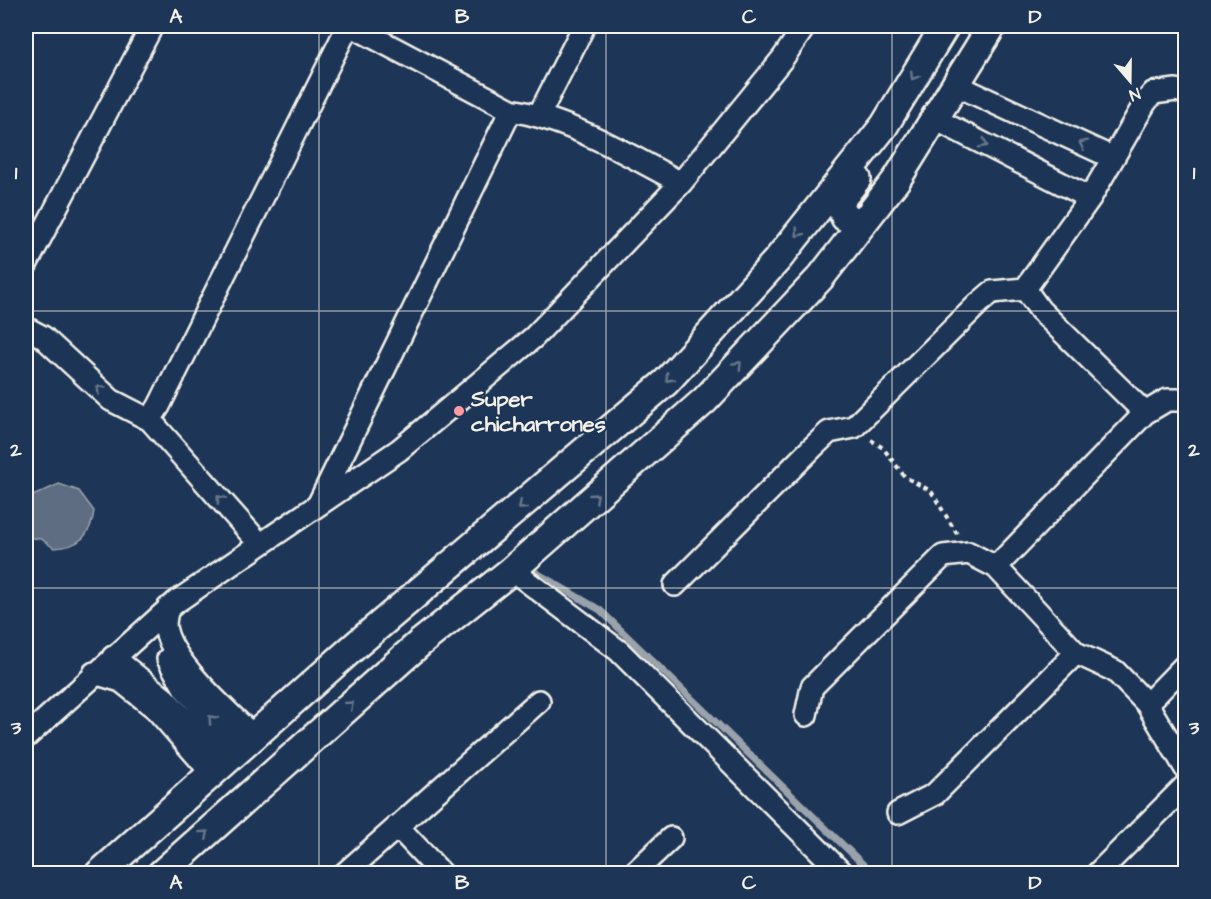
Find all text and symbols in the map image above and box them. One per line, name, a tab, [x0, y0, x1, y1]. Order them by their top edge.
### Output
text: A	[170, 3, 183, 31]
text: B	[455, 3, 470, 31]
text: C	[742, 3, 757, 31]
text: D	[1029, 3, 1042, 31]
north arrow	[1100, 51, 1160, 111]
one-way arrow	[910, 70, 922, 80]
text: N	[1126, 82, 1143, 106]
one-way arrow	[978, 136, 989, 148]
one-way arrow	[1078, 139, 1089, 151]
text: 1	[15, 159, 18, 187]
text: 1	[1193, 159, 1196, 187]
one-way arrow	[796, 226, 807, 237]
one-way arrow	[730, 361, 741, 372]
one-way arrow	[666, 370, 677, 381]
place label: Super chicharrones	[470, 384, 606, 440]
one-way arrow	[96, 385, 107, 396]
marker: Super chicharrones	[452, 404, 466, 418]
text: 2	[9, 436, 22, 464]
text: 2	[1187, 436, 1200, 464]
one-way arrow	[588, 493, 599, 504]
one-way arrow	[216, 495, 227, 506]
one-way arrow	[518, 499, 529, 510]
one-way arrow	[343, 701, 354, 712]
text: 3	[10, 714, 22, 742]
text: 3	[1188, 714, 1200, 742]
one-way arrow	[208, 715, 219, 725]
one-way arrow	[198, 830, 208, 841]
text: A	[170, 869, 183, 897]
text: B	[455, 869, 470, 897]
text: C	[742, 869, 757, 897]
text: D	[1029, 869, 1042, 897]

